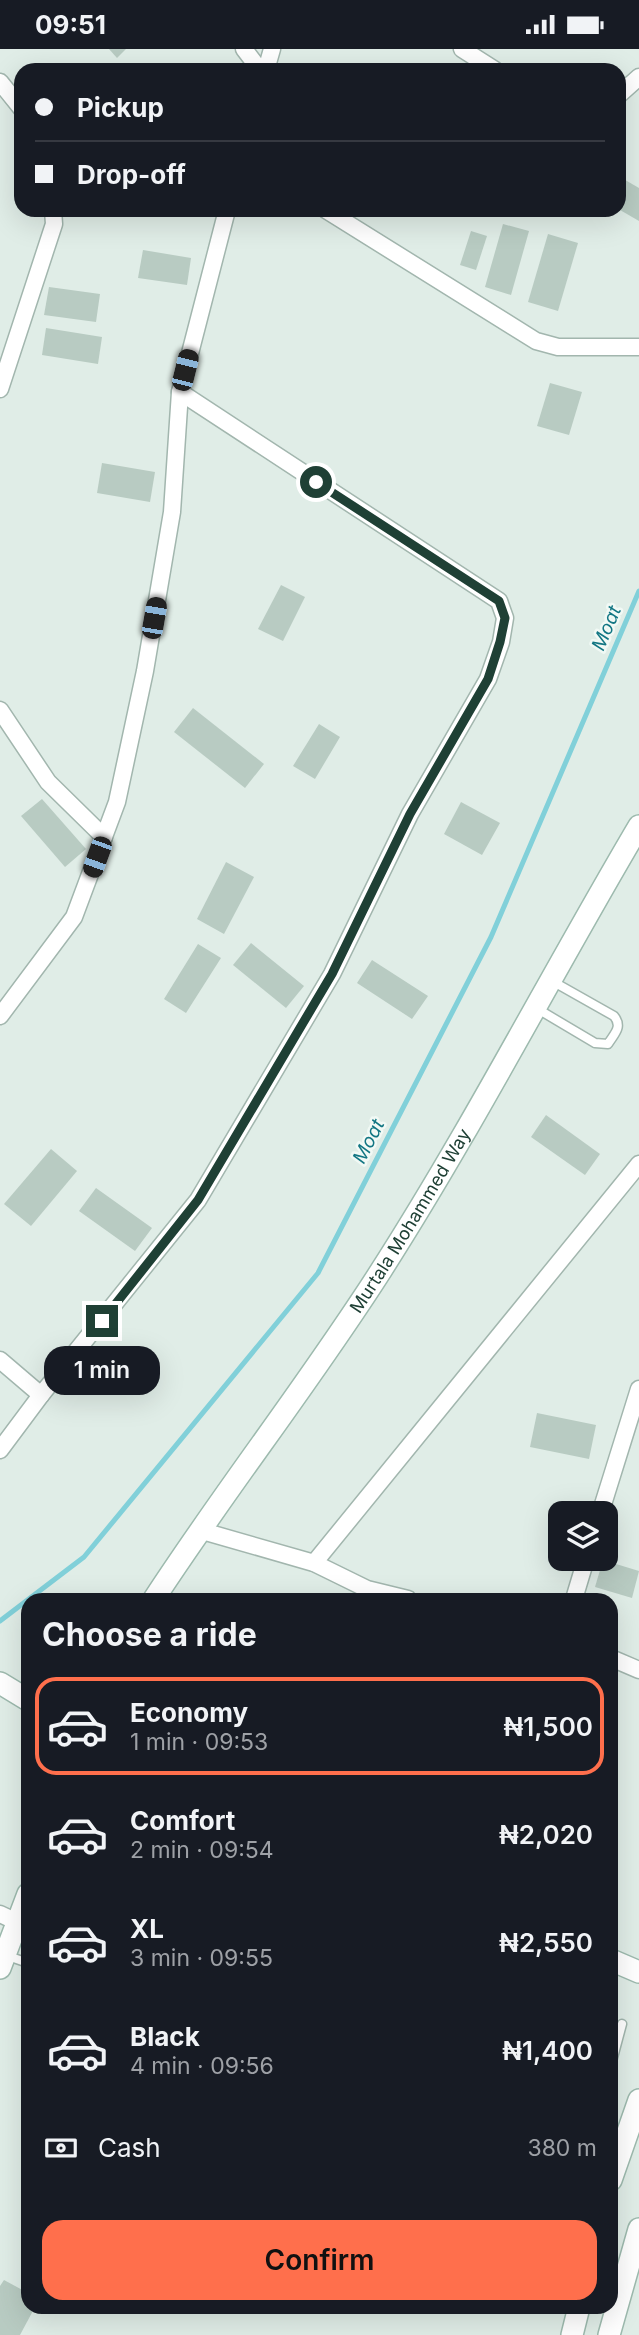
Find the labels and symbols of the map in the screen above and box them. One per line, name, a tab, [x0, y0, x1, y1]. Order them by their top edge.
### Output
car	[170, 347, 201, 393]
route start	[300, 466, 332, 498]
car	[141, 595, 168, 641]
water label: Moat	[587, 602, 626, 654]
car	[80, 834, 115, 880]
water label: Moat	[348, 1115, 390, 1167]
street label: Murtala Mohammed Way	[345, 1125, 474, 1317]
route end	[86, 1305, 118, 1337]
callout: 1 min	[44, 1345, 160, 1395]

